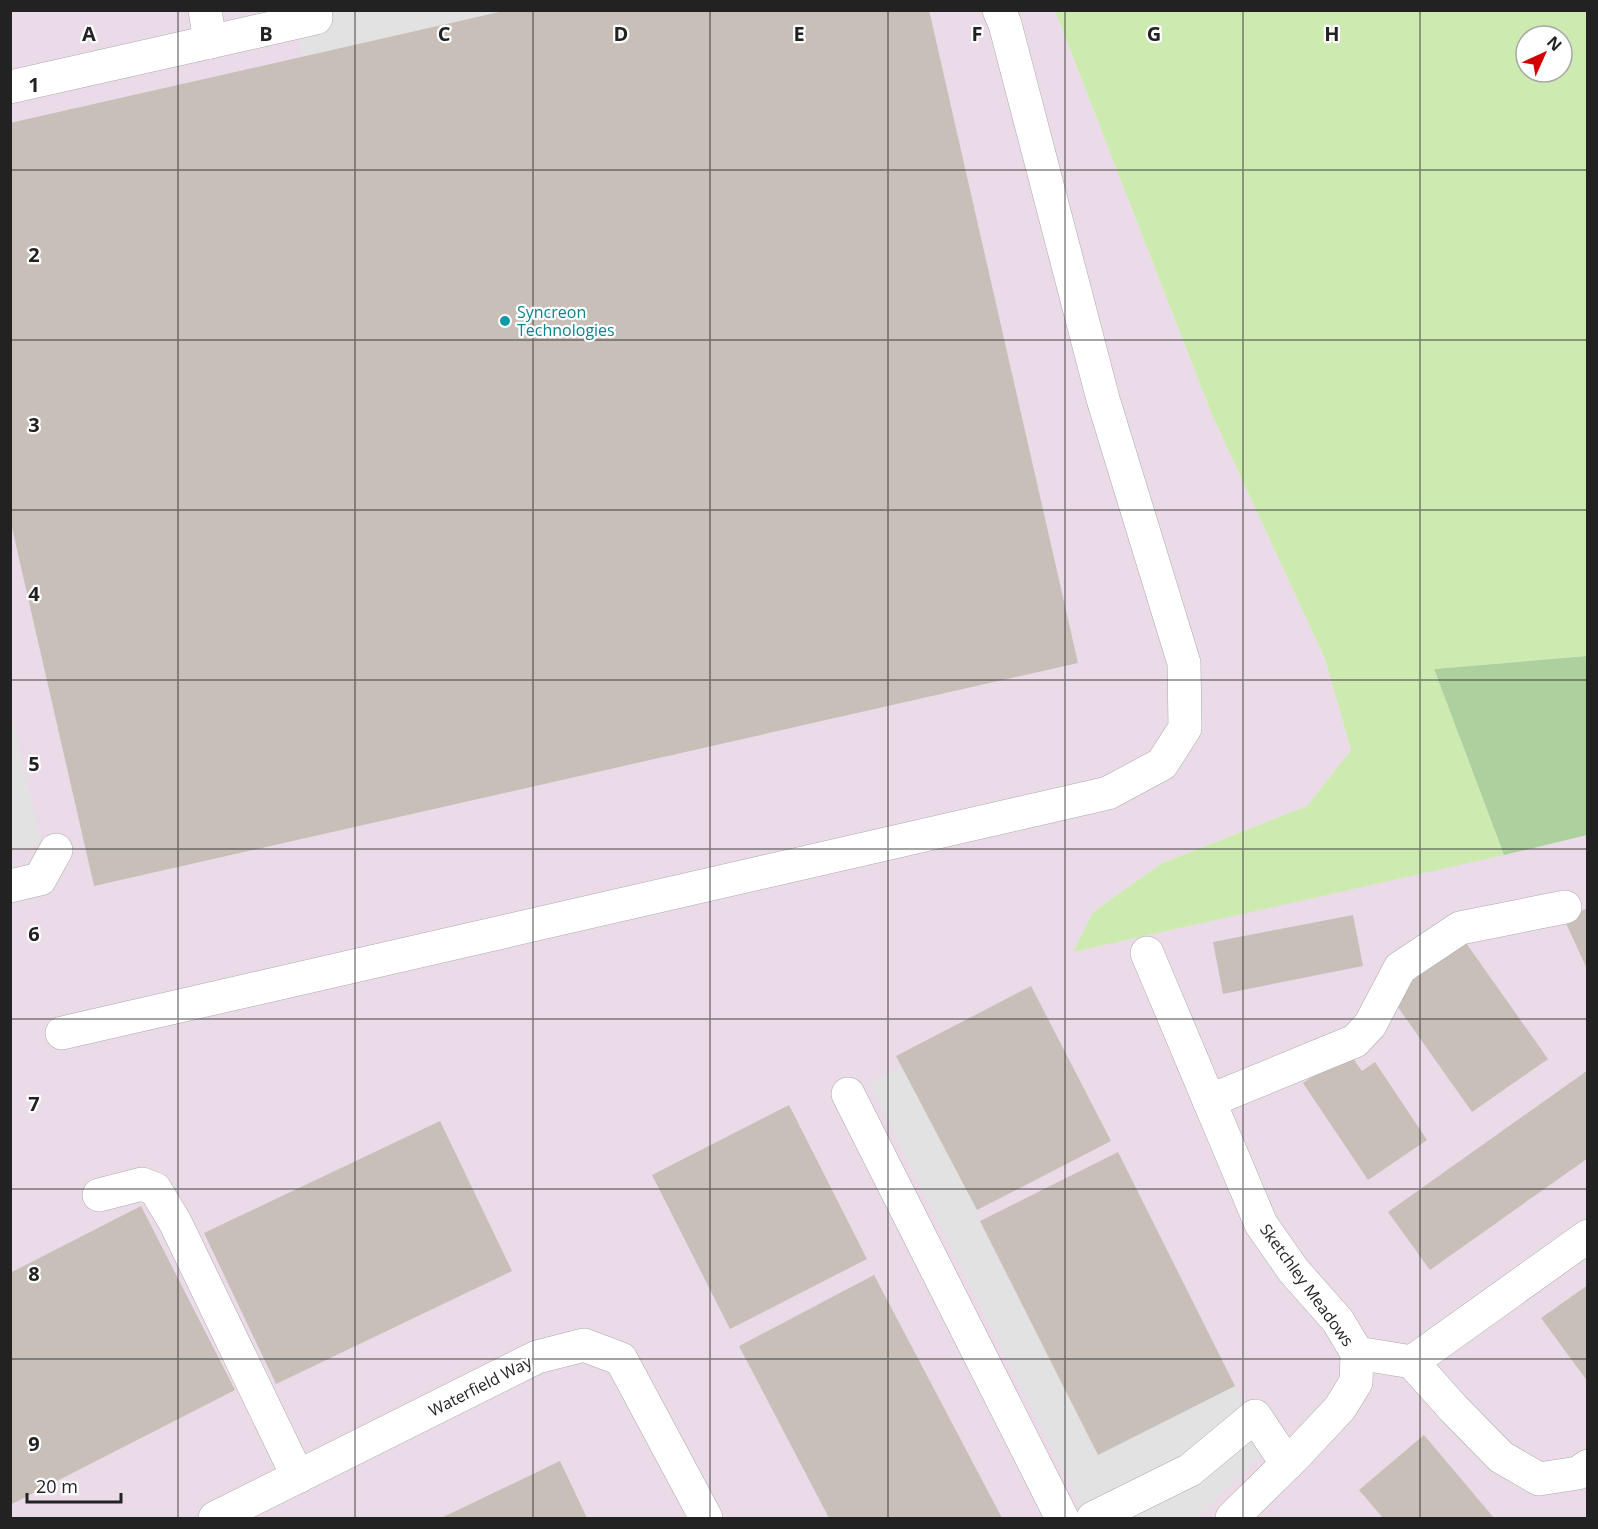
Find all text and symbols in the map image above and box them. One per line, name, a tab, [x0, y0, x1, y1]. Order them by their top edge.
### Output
text: A	[82, 20, 96, 47]
text: B	[259, 20, 273, 47]
text: C	[438, 20, 451, 47]
text: D	[614, 20, 628, 47]
text: E	[793, 20, 805, 47]
text: F	[972, 20, 982, 47]
text: G	[1147, 20, 1161, 47]
text: H	[1324, 20, 1340, 47]
north arrow	[1514, 24, 1574, 84]
text: N	[1542, 31, 1567, 56]
text: 1	[28, 71, 40, 98]
text: 2	[28, 241, 40, 268]
place label: Syncreon Technologies	[517, 301, 615, 341]
marker: Syncreon Technologies	[498, 314, 512, 328]
text: 3	[28, 411, 40, 438]
text: 4	[28, 580, 40, 607]
text: 5	[28, 750, 40, 777]
text: 6	[28, 920, 40, 947]
text: 7	[28, 1090, 40, 1117]
street label: Sketchley Meadows	[1255, 1219, 1359, 1351]
text: 8	[28, 1260, 40, 1287]
street label: Waterfield Way	[425, 1350, 536, 1421]
text: 9	[28, 1430, 40, 1457]
scale bar	[27, 1466, 122, 1504]
text: 20 m	[36, 1474, 78, 1498]

